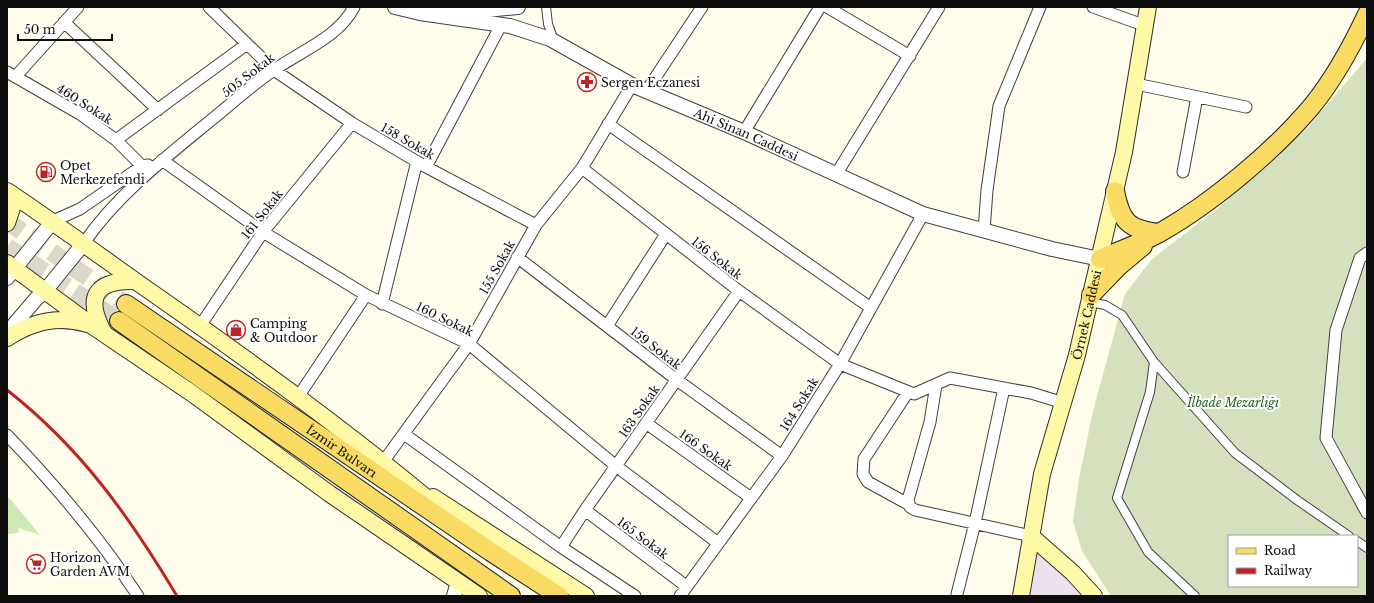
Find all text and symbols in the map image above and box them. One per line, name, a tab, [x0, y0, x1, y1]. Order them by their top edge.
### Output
scale bar	[18, 16, 112, 42]
text: 50 m	[24, 22, 56, 37]
street label: 505 Sokak	[219, 49, 278, 100]
pharmacy icon: Sergen Eczanesi	[576, 71, 598, 93]
place label: Sergen Eczanesi	[601, 75, 700, 90]
street label: 460 Sokak	[54, 80, 116, 128]
street label: Ahi Sinan Caddesi	[691, 104, 801, 163]
street label: 158 Sokak	[378, 120, 438, 163]
place label: Opet Merkezefendi	[60, 158, 145, 187]
fuel station icon: Opet Merkezefendi	[35, 161, 57, 183]
street label: 161 Sokak	[238, 186, 286, 242]
street label: 156 Sokak	[689, 234, 746, 283]
street label: 155 Sokak	[476, 237, 518, 297]
street label: Örnek Caddesi	[1068, 268, 1104, 361]
street label: 160 Sokak	[414, 299, 477, 340]
place label: Camping & Outdoor	[250, 316, 318, 345]
shop icon: Camping & Outdoor	[225, 319, 247, 341]
street label: 159 Sokak	[628, 324, 685, 373]
street label: 164 Sokak	[777, 374, 822, 434]
street label: 163 Sokak	[615, 381, 663, 440]
park label: İlbade Mezarlığı	[1186, 394, 1279, 410]
street label: İzmir Bulvarı	[304, 421, 380, 480]
street label: 166 Sokak	[677, 426, 736, 474]
street label: 165 Sokak	[614, 514, 672, 563]
legend	[1228, 535, 1358, 587]
text: Road	[1264, 543, 1296, 558]
place label: Horizon Garden AVM	[50, 550, 130, 579]
supermarket icon: Horizon Garden AVM	[25, 553, 47, 575]
text: Railway	[1264, 563, 1313, 578]

